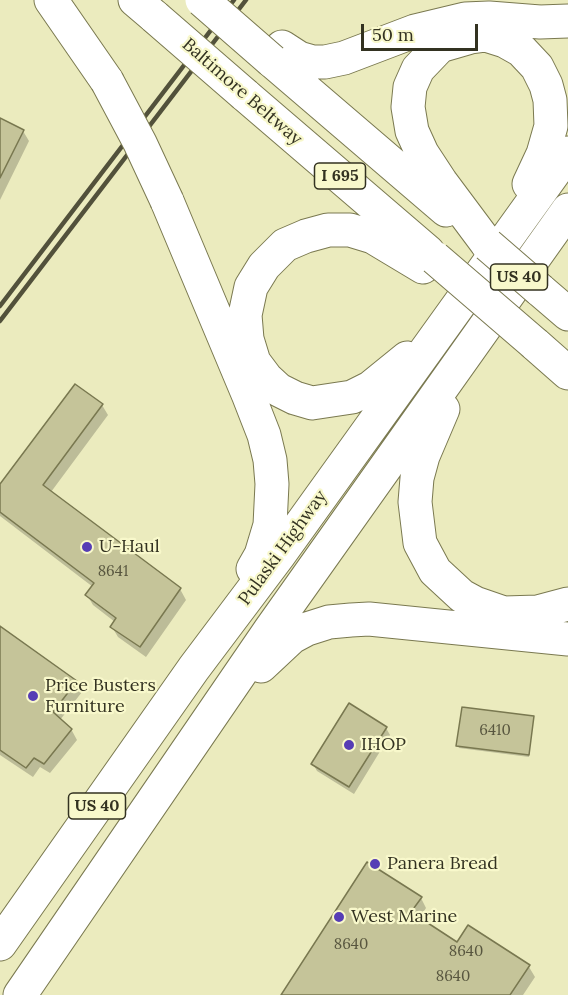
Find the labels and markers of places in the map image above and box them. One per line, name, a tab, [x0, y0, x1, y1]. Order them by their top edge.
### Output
place label: U-Haul	[99, 536, 160, 558]
marker: U-Haul	[80, 540, 94, 554]
place label: Price Busters Furniture	[45, 675, 156, 718]
marker: Price Busters Furniture	[26, 689, 40, 703]
place label: IHOP	[361, 734, 406, 756]
marker: IHOP	[342, 738, 356, 752]
place label: Panera Bread	[387, 853, 498, 875]
marker: Panera Bread	[368, 857, 382, 871]
place label: West Marine	[351, 906, 457, 928]
marker: West Marine	[332, 910, 346, 924]

